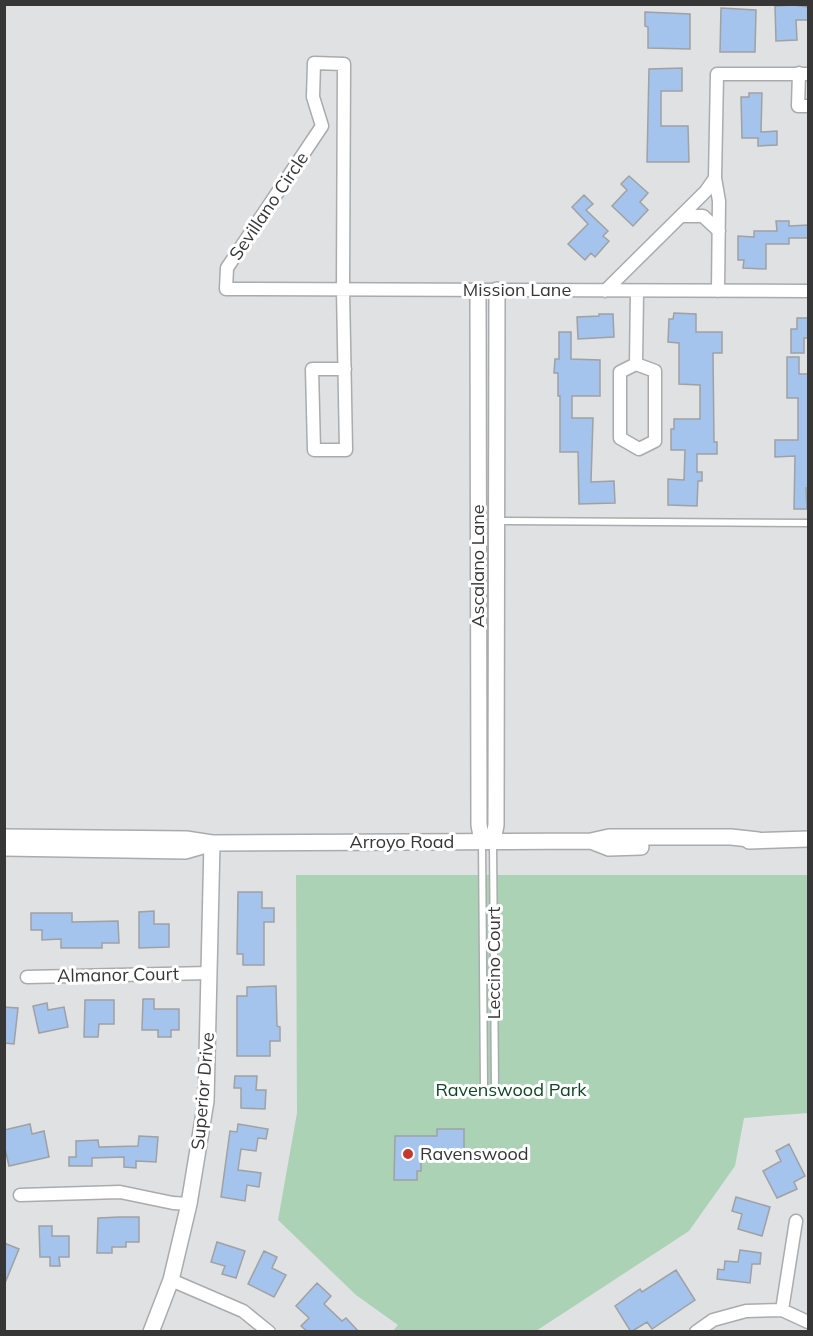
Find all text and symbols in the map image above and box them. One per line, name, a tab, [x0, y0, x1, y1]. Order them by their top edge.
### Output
street label: Sevillano Circle	[224, 147, 313, 264]
street label: Mission Lane	[463, 278, 571, 301]
street label: Ascalano Lane	[466, 504, 489, 628]
street label: Arroyo Road	[350, 830, 454, 853]
street label: Leccino Court	[482, 907, 505, 1019]
street label: Almanor Court	[57, 962, 179, 987]
street label: Superior Drive	[186, 1031, 219, 1151]
park label: Ravenswood Park	[435, 1078, 587, 1101]
place label: Ravenswood	[420, 1142, 529, 1165]
marker: Ravenswood	[401, 1147, 415, 1161]

